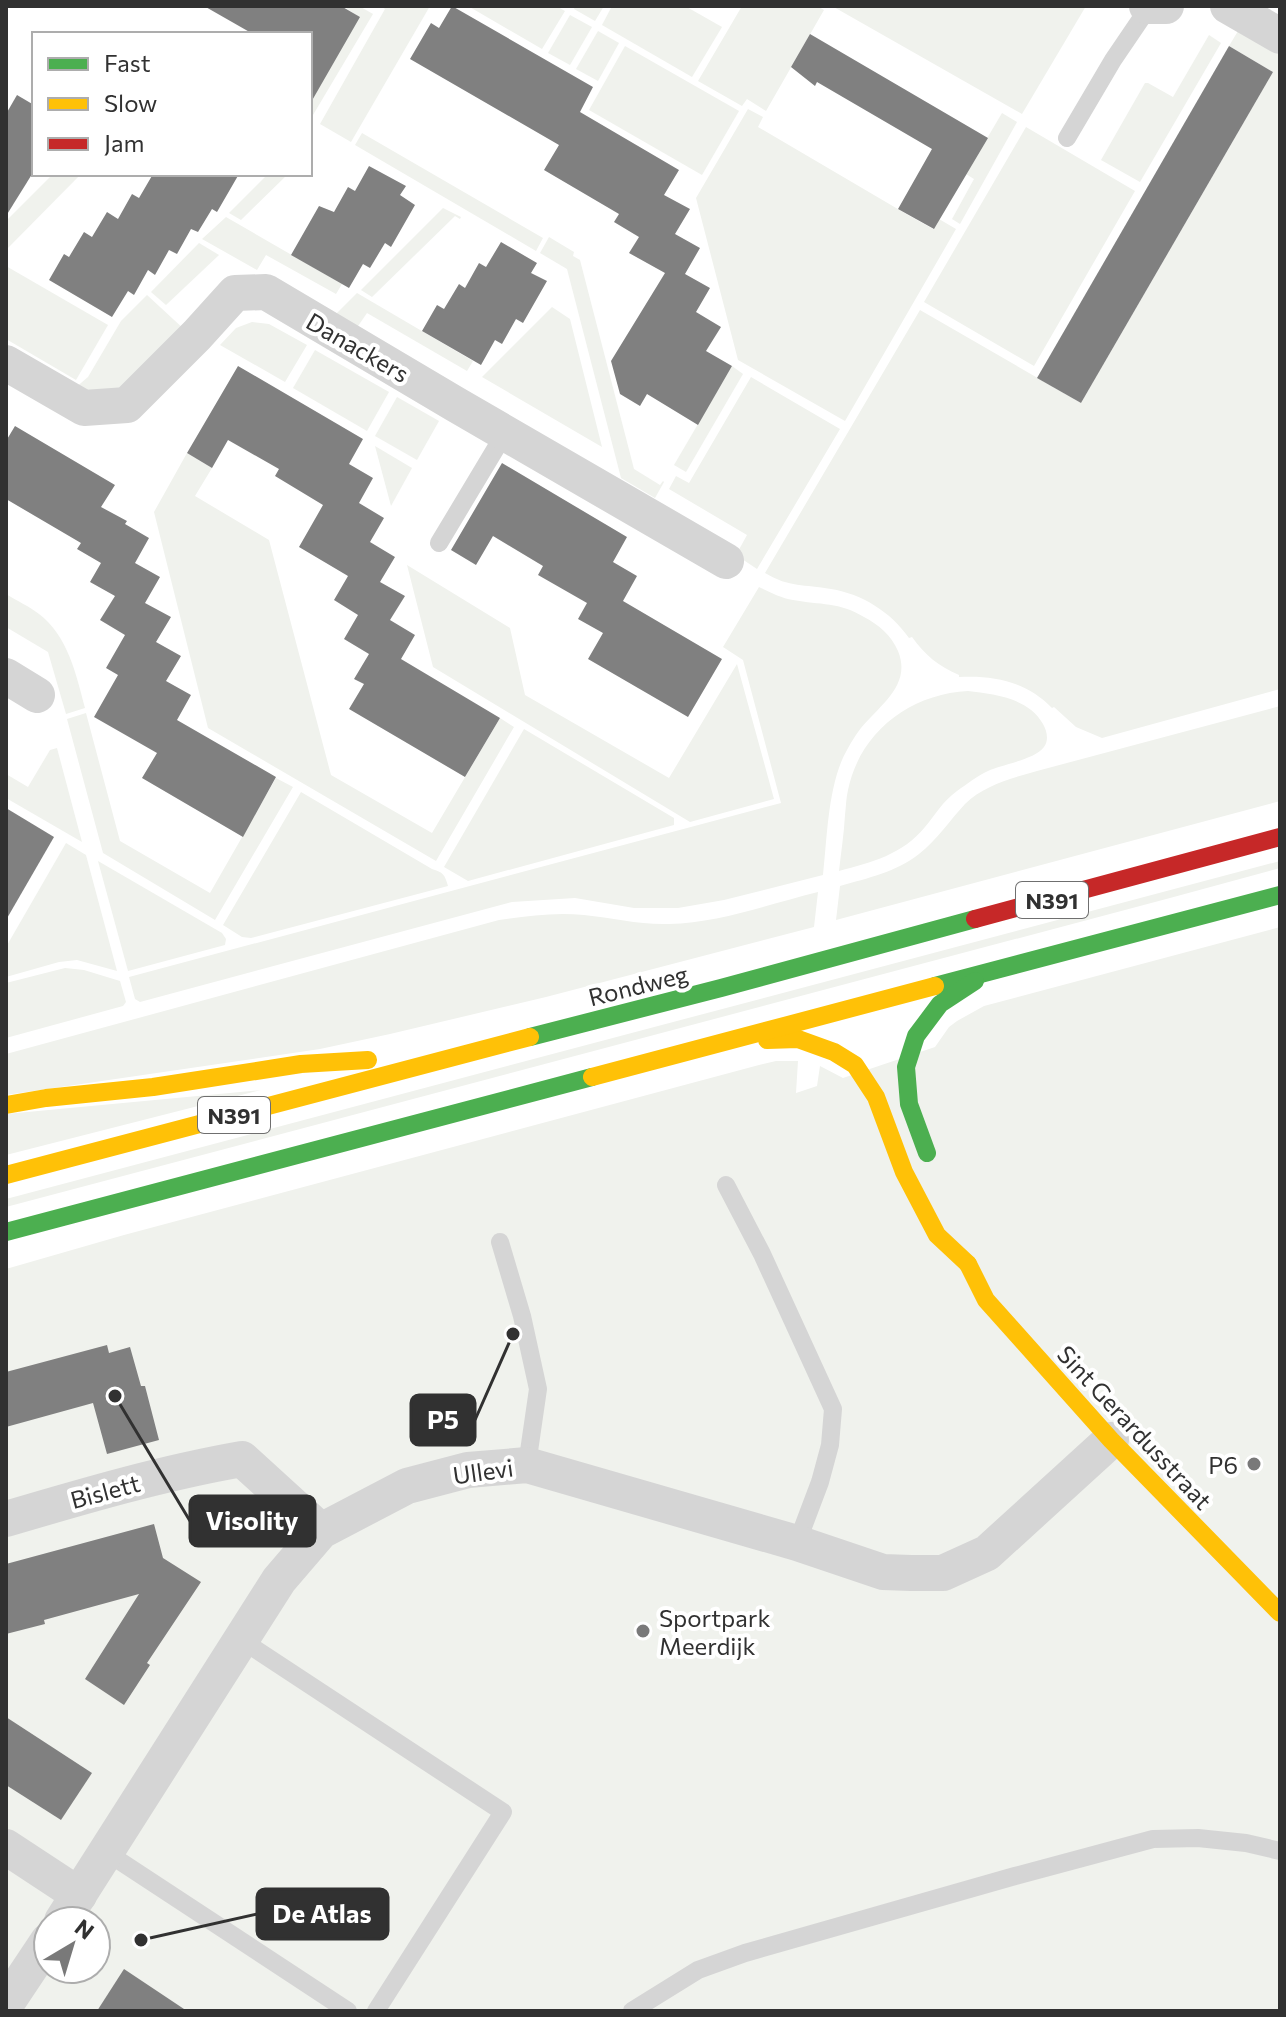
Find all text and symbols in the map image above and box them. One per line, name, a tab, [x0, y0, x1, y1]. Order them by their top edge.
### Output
legend	[32, 32, 312, 176]
text: Fast	[104, 48, 151, 77]
text: Slow	[104, 88, 157, 117]
text: Jam	[104, 128, 144, 157]
street label: Danackers	[302, 306, 414, 388]
road number: N391	[1016, 882, 1088, 918]
street label: Rondweg	[585, 959, 691, 1011]
road number: N391	[198, 1097, 270, 1133]
street label: Sint Gerardusstraat	[1052, 1339, 1218, 1515]
callout: P5	[411, 1395, 475, 1445]
text: P5	[427, 1403, 459, 1434]
place label: P6	[1208, 1450, 1238, 1479]
street label: Ullevi	[451, 1452, 515, 1490]
marker: P6	[1245, 1455, 1263, 1473]
street label: Bislett	[67, 1468, 143, 1514]
callout: Visolity	[190, 1496, 315, 1546]
text: Visolity	[206, 1504, 298, 1535]
place label: Sportpark Meerdijk	[659, 1603, 770, 1660]
marker: Sportpark Meerdijk	[634, 1622, 652, 1640]
callout: De Atlas	[257, 1889, 388, 1939]
text: De Atlas	[272, 1897, 372, 1928]
north arrow	[32, 1905, 112, 1985]
text: N	[70, 1913, 99, 1945]

